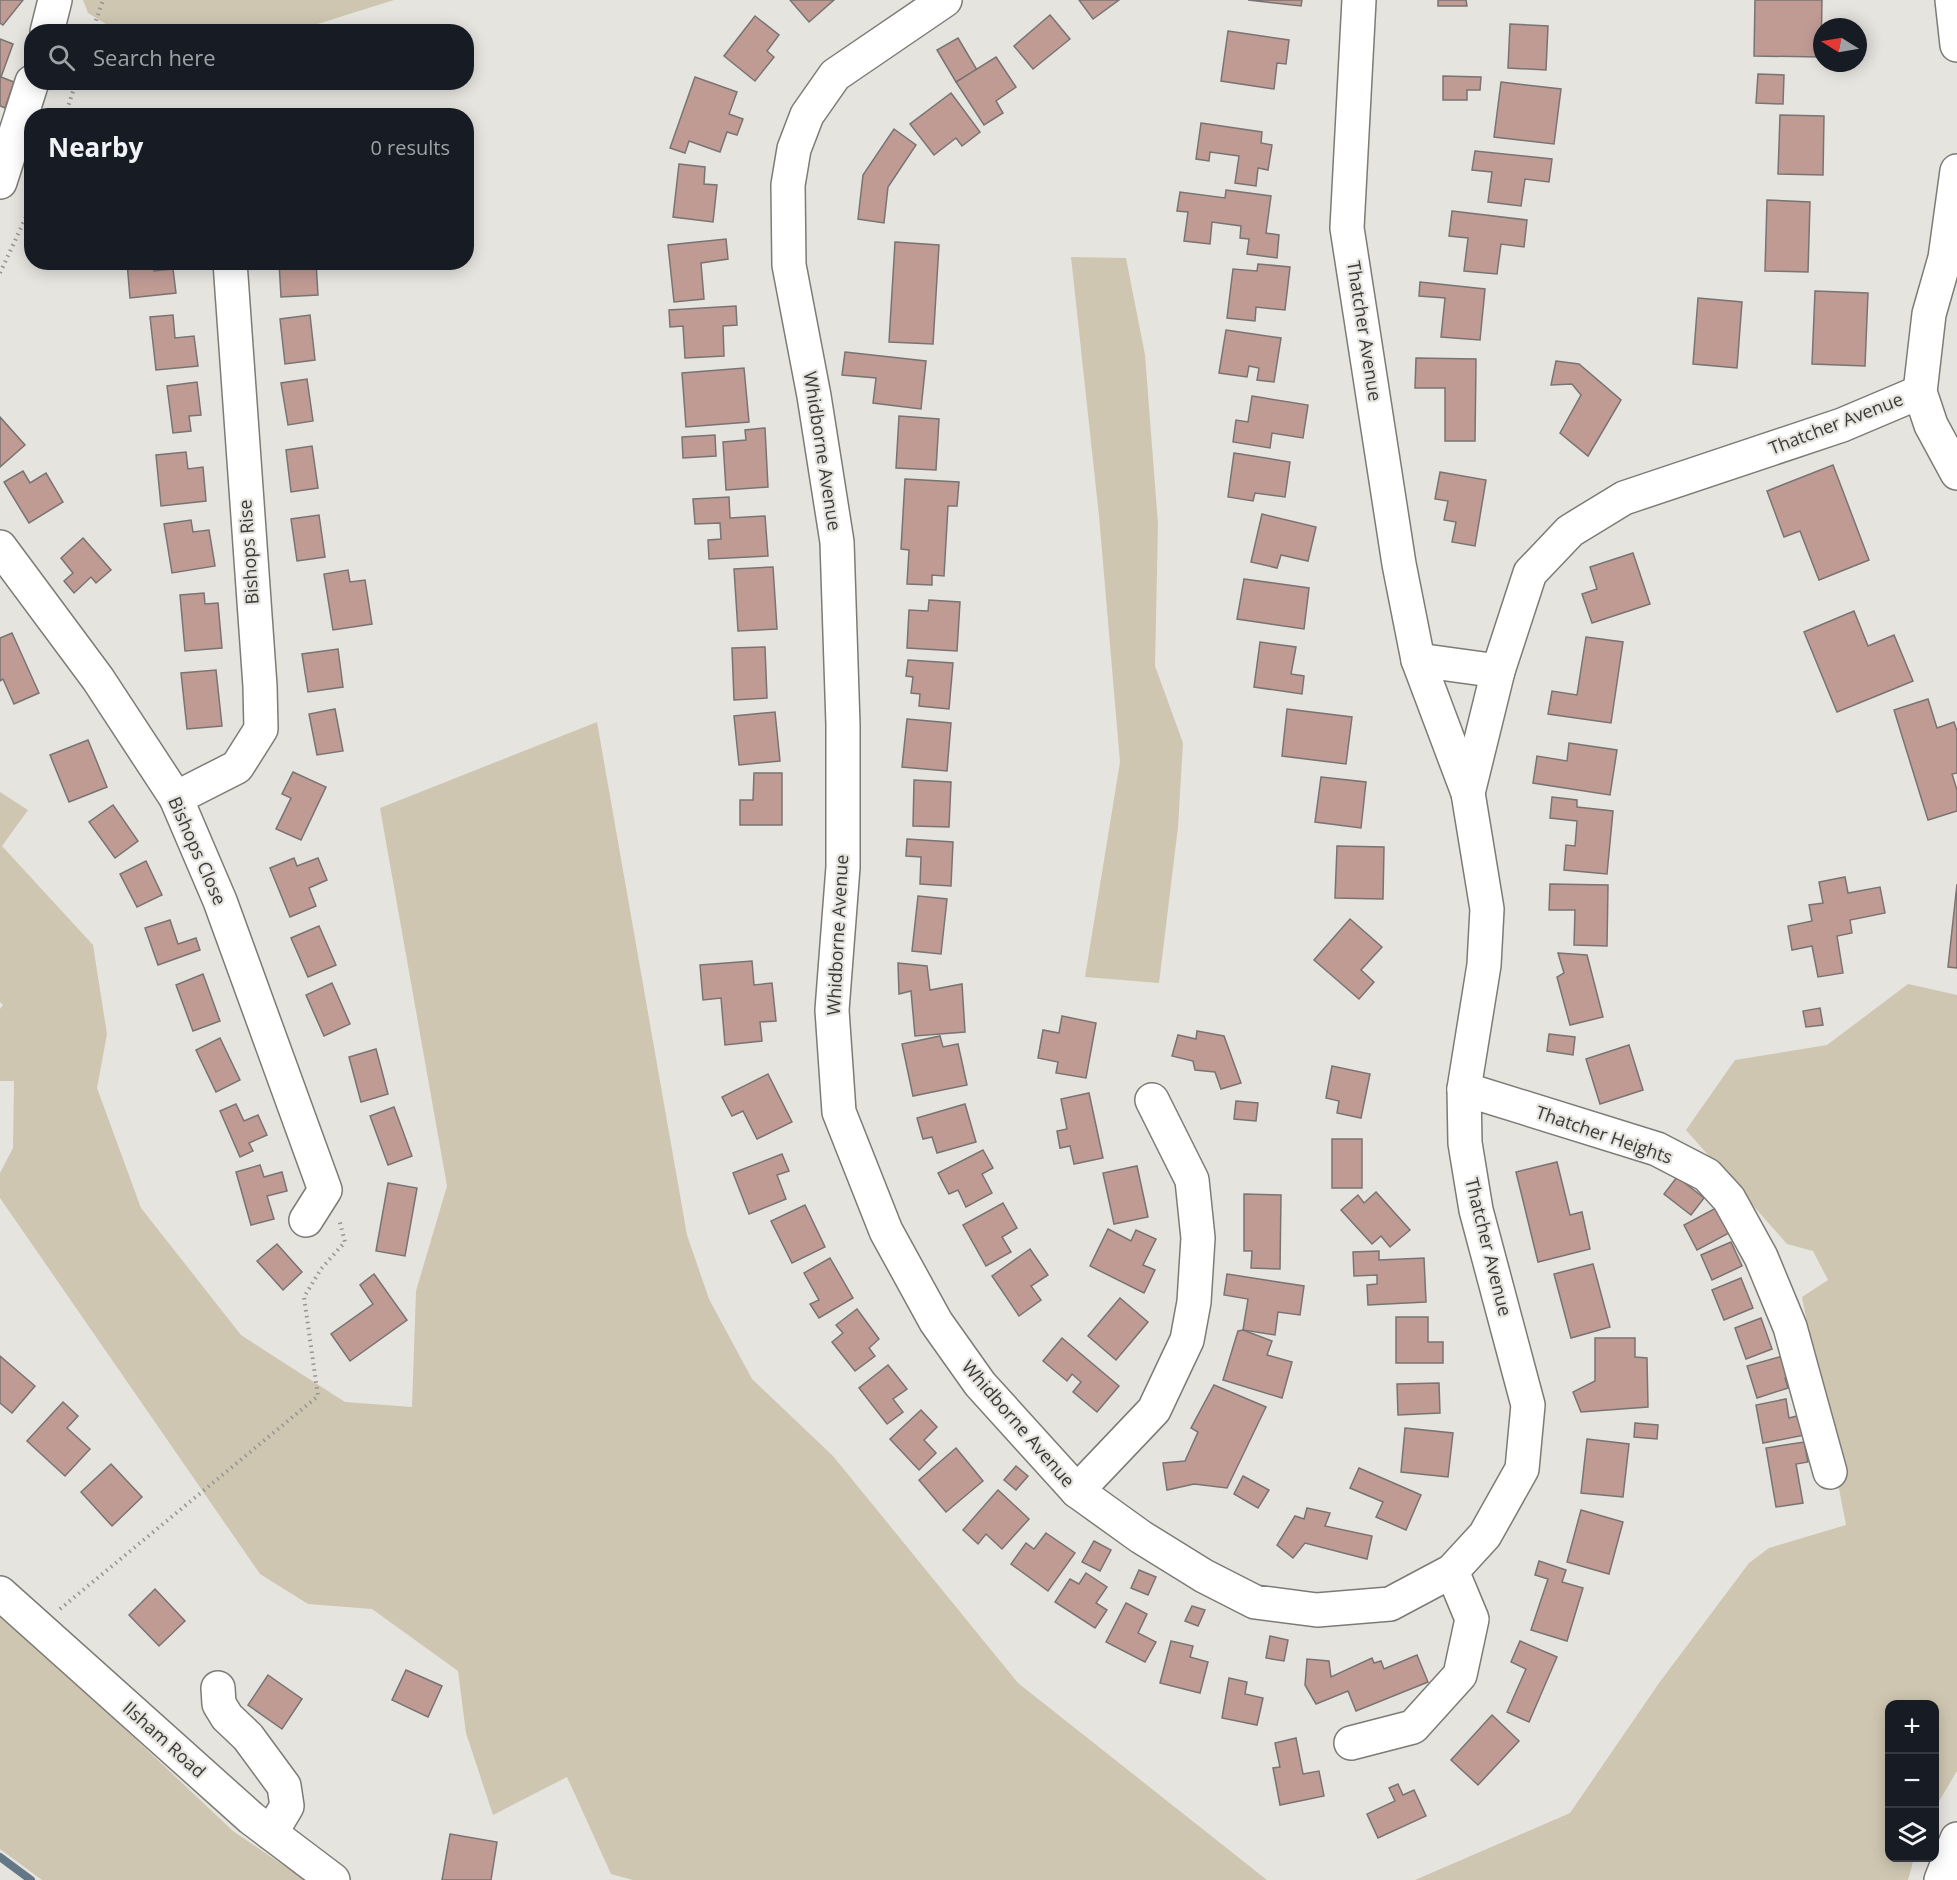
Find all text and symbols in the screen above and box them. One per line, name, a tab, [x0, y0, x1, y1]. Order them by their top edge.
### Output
north arrow	[1813, 18, 1867, 72]
search box	[24, 24, 474, 90]
icon: search	[45, 41, 78, 74]
text: Search here	[93, 42, 216, 72]
text: Nearby	[48, 129, 143, 165]
text: 0 results	[370, 134, 450, 161]
street label: Thatcher Avenue	[1342, 259, 1388, 403]
street label: Whidborne Avenue	[799, 370, 847, 532]
street label: Thatcher Avenue	[1765, 386, 1906, 460]
street label: Bishops Rise	[232, 499, 264, 605]
street label: Bishops Close	[163, 793, 233, 909]
street label: Whidborne Avenue	[821, 854, 853, 1016]
street label: Thatcher Heights	[1533, 1099, 1676, 1169]
street label: Thatcher Avenue	[1460, 1175, 1518, 1318]
street label: Whidborne Avenue	[957, 1355, 1081, 1492]
street label: Ilsham Road	[118, 1696, 211, 1783]
map controls	[1885, 1700, 1939, 1862]
button: +	[1885, 1700, 1939, 1754]
button: −	[1885, 1754, 1939, 1808]
button: layers	[1885, 1808, 1939, 1862]

